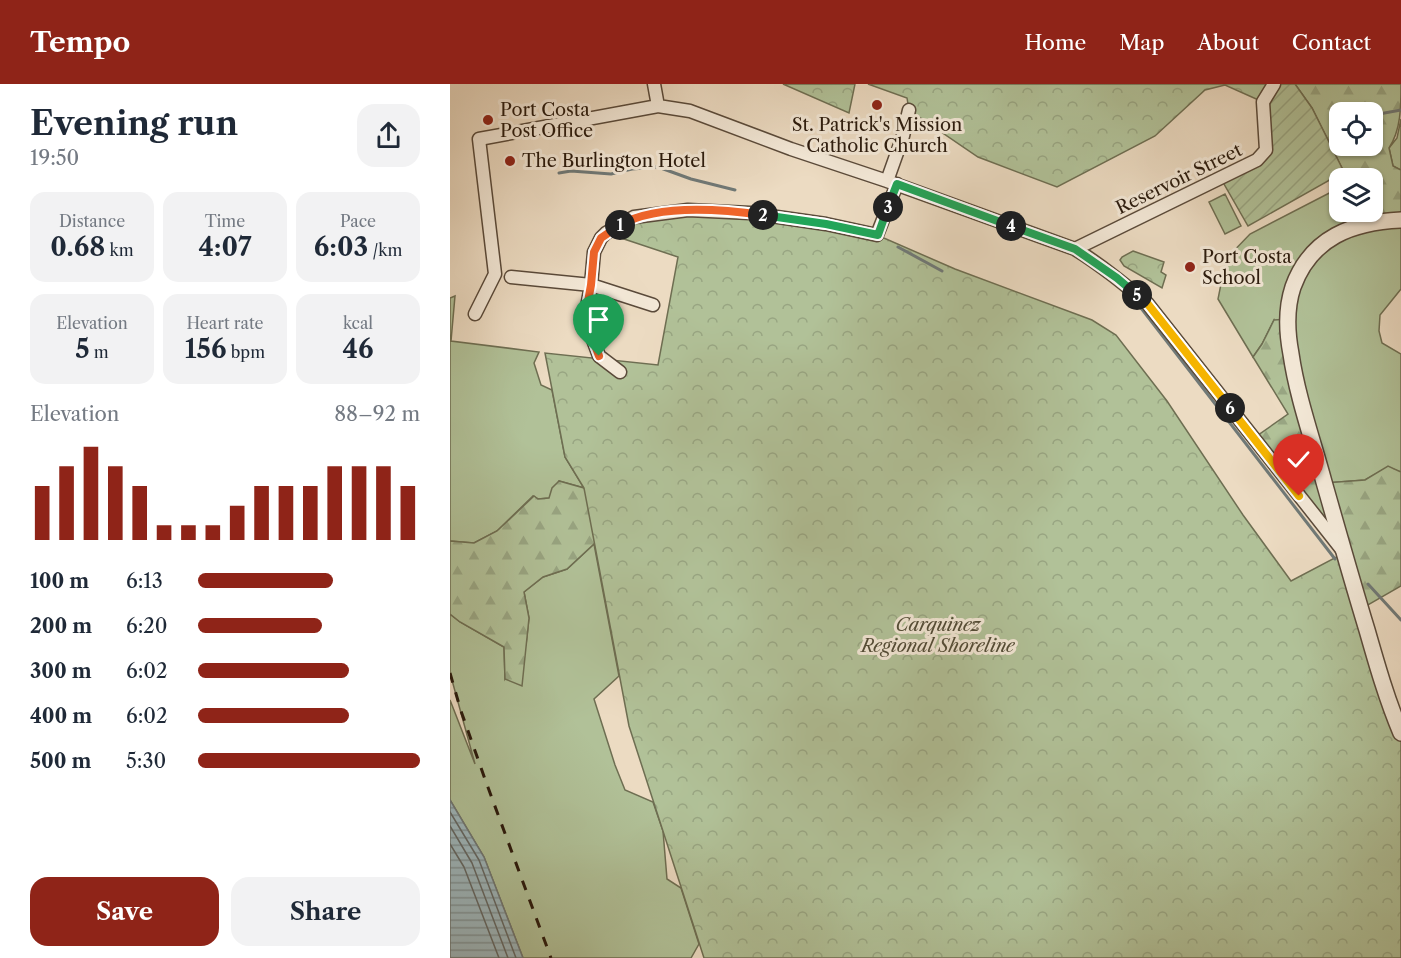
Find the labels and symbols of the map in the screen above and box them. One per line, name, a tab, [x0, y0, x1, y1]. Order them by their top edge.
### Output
marker: St. Patrick's Mission Catholic Church	[870, 98, 884, 112]
place label: Port Costa Post Office	[500, 99, 593, 142]
marker: Port Costa Post Office	[481, 113, 495, 127]
place label: St. Patrick's Mission Catholic Church	[792, 114, 962, 157]
street label: Reservoir Street	[1112, 139, 1246, 219]
place label: The Burlington Hotel	[522, 150, 706, 172]
marker: The Burlington Hotel	[503, 154, 517, 168]
pin: 3	[873, 192, 903, 222]
pin: 2	[748, 200, 778, 230]
pin: 1	[605, 210, 635, 240]
pin: 4	[996, 211, 1026, 241]
place label: Port Costa School	[1202, 246, 1292, 289]
marker: Port Costa School	[1183, 260, 1197, 274]
pin: 5	[1122, 280, 1152, 310]
pin	[573, 294, 624, 356]
pin: 6	[1215, 393, 1245, 423]
pin	[1273, 434, 1324, 496]
park label: Carquinez Regional Shoreline	[859, 614, 1016, 657]

